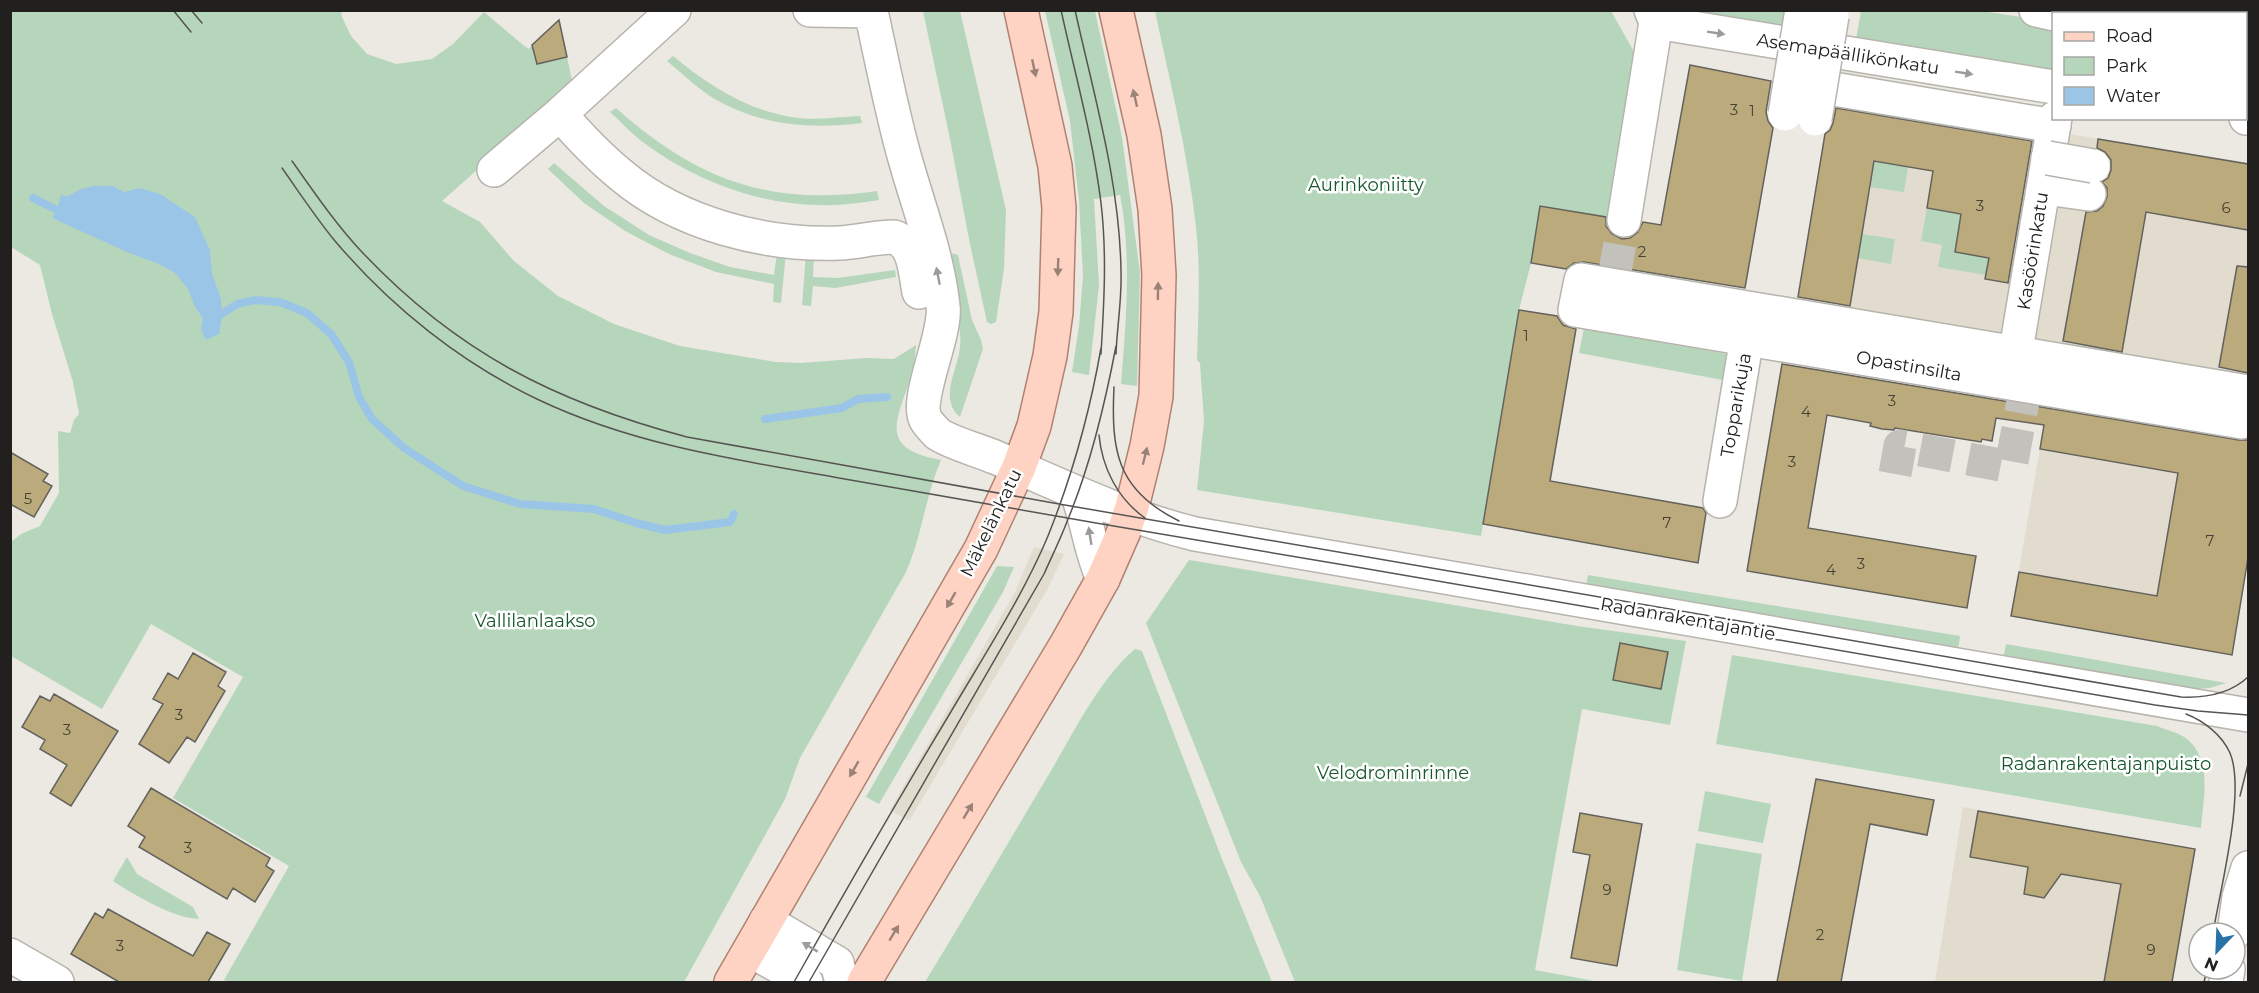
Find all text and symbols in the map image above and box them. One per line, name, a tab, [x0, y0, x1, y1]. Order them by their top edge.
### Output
legend	[2052, 12, 2247, 120]
text: Road	[2106, 25, 2153, 47]
one-way arrow	[1707, 28, 1726, 37]
street label: Asemapäällikönkatu	[1755, 29, 1941, 79]
text: Park	[2106, 55, 2147, 77]
one-way arrow	[1029, 58, 1039, 77]
one-way arrow	[1955, 68, 1974, 77]
text: Water	[2106, 85, 2161, 107]
one-way arrow	[1130, 89, 1140, 107]
house number: 3	[1730, 100, 1738, 119]
house number: 1	[1749, 101, 1755, 120]
park label: Aurinkoniitty	[1308, 174, 1424, 196]
street label: Kasöörinkatu	[2013, 190, 2053, 312]
house number: 3	[1976, 196, 1984, 215]
house number: 6	[2221, 198, 2231, 217]
house number: 2	[1638, 242, 1646, 261]
one-way arrow	[1053, 257, 1062, 276]
one-way arrow	[933, 266, 942, 285]
one-way arrow	[1154, 282, 1163, 301]
house number: 1	[1523, 326, 1529, 345]
street label: Opastinsilta	[1854, 346, 1964, 386]
street label: Topparikuja	[1716, 351, 1756, 459]
house number: 3	[1888, 391, 1896, 410]
house number: 4	[1801, 402, 1811, 421]
one-way arrow	[1140, 447, 1150, 466]
house number: 3	[1788, 452, 1796, 471]
street label: Mäkelänkatu	[955, 465, 1027, 581]
house number: 5	[24, 489, 32, 508]
house number: 7	[1663, 513, 1672, 532]
one-way arrow	[1085, 527, 1094, 546]
house number: 7	[2206, 531, 2215, 550]
house number: 3	[1857, 554, 1865, 573]
house number: 4	[1826, 560, 1836, 579]
one-way arrow	[946, 592, 957, 608]
street label: Radanrakentajantie	[1599, 593, 1777, 645]
park label: Vallilanlaakso	[475, 610, 595, 632]
house number: 3	[175, 705, 183, 724]
house number: 3	[63, 720, 71, 739]
park label: Radanrakentajanpuisto	[2001, 753, 2211, 775]
one-way arrow	[849, 760, 859, 777]
park label: Velodrominrinne	[1317, 762, 1469, 784]
one-way arrow	[962, 803, 973, 819]
house number: 3	[184, 838, 192, 857]
house number: 9	[1602, 880, 1612, 899]
north arrow	[2187, 921, 2247, 981]
one-way arrow	[888, 924, 899, 941]
house number: 2	[1816, 925, 1824, 944]
house number: 3	[116, 936, 124, 955]
house number: 9	[2146, 940, 2156, 959]
one-way arrow	[801, 942, 818, 952]
text: N	[2202, 953, 2221, 976]

